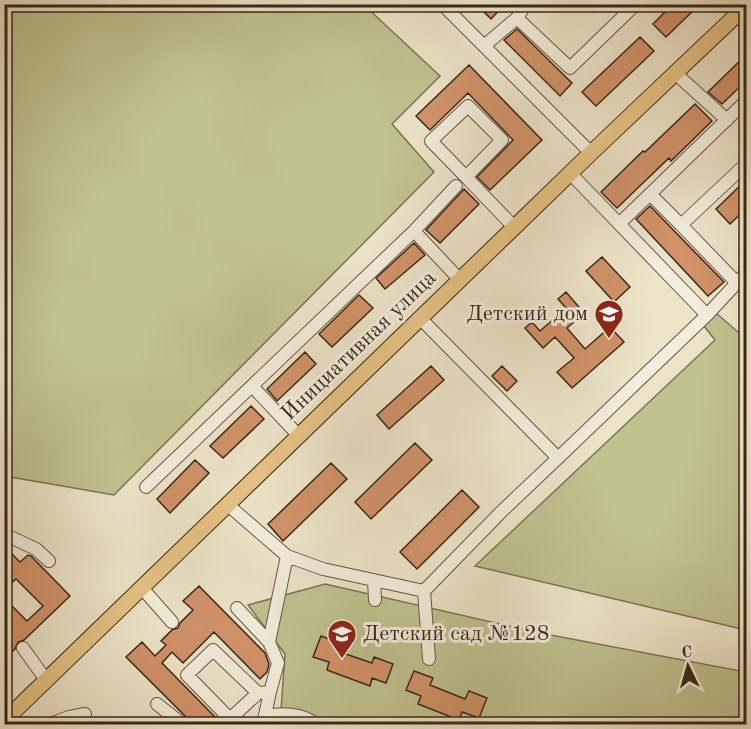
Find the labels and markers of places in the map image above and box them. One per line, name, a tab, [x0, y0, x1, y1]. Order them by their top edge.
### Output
school or university icon: Детский дом	[593, 298, 625, 340]
place label: Детский дом	[466, 303, 588, 325]
school or university icon: Детский сад №128	[326, 618, 358, 660]
place label: Детский сад №128	[363, 623, 549, 645]

